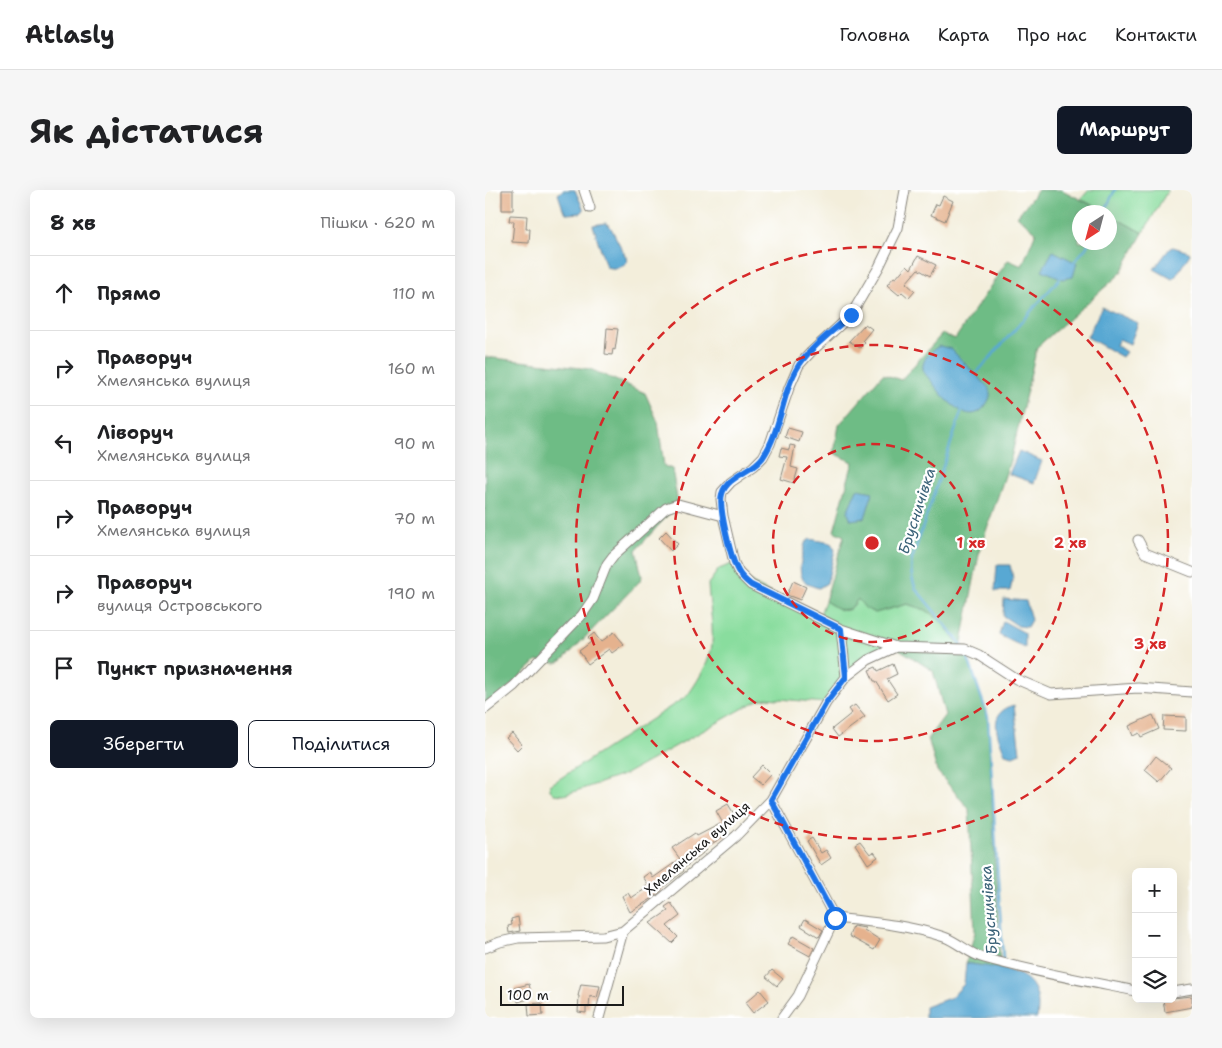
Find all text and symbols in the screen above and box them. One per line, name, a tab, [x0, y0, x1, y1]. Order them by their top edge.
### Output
text: Atlasly	[25, 19, 115, 51]
text: Головна	[839, 23, 910, 47]
text: Карта	[938, 23, 989, 47]
text: Про нас	[1017, 23, 1087, 47]
text: Контакти	[1115, 23, 1197, 47]
button: Маршрут	[1057, 106, 1192, 154]
text: Як дістатися	[30, 107, 264, 154]
north arrow	[1072, 205, 1117, 250]
text: 8 хв	[50, 209, 96, 237]
text: Пішки · 620 m	[320, 212, 435, 233]
icon: ahead	[50, 279, 78, 307]
text: Прямо	[97, 281, 161, 306]
text: 110 m	[392, 283, 435, 304]
route end	[840, 304, 863, 327]
text: Праворуч	[97, 345, 192, 370]
icon: right	[50, 354, 78, 382]
text: 160 m	[388, 358, 435, 379]
text: Хмелянська вулиця	[97, 370, 251, 391]
text: Ліворуч	[97, 420, 173, 445]
icon: left	[50, 429, 78, 457]
text: 90 m	[394, 433, 435, 454]
text: Хмелянська вулиця	[97, 445, 251, 466]
water label: Брусничівка	[894, 465, 940, 557]
text: Праворуч	[97, 495, 192, 520]
icon: right	[50, 504, 78, 532]
text: 70 m	[394, 508, 435, 529]
text: Хмелянська вулиця	[97, 520, 251, 541]
text: 1 хв	[956, 533, 986, 553]
text: 2 хв	[1054, 533, 1086, 553]
centre of rings	[863, 534, 881, 552]
text: Праворуч	[97, 570, 192, 595]
icon: right	[50, 579, 78, 607]
text: 190 m	[388, 583, 435, 604]
text: вулиця Островського	[97, 595, 262, 616]
text: 3 хв	[1134, 634, 1166, 654]
icon: arrive	[50, 654, 78, 682]
text: Пункт призначення	[97, 656, 293, 681]
button: Зберегти	[50, 720, 238, 768]
button: Поділитися	[248, 720, 435, 768]
street label: Хмелянська вулиця	[640, 797, 754, 899]
water label: Брусничівка	[976, 864, 1002, 956]
map controls	[1132, 868, 1177, 1003]
button: +	[1132, 868, 1177, 913]
route start	[824, 907, 847, 930]
button: −	[1132, 913, 1177, 958]
button: layers	[1132, 958, 1177, 1003]
scale bar	[500, 983, 624, 1006]
text: 100 m	[507, 986, 549, 1004]

